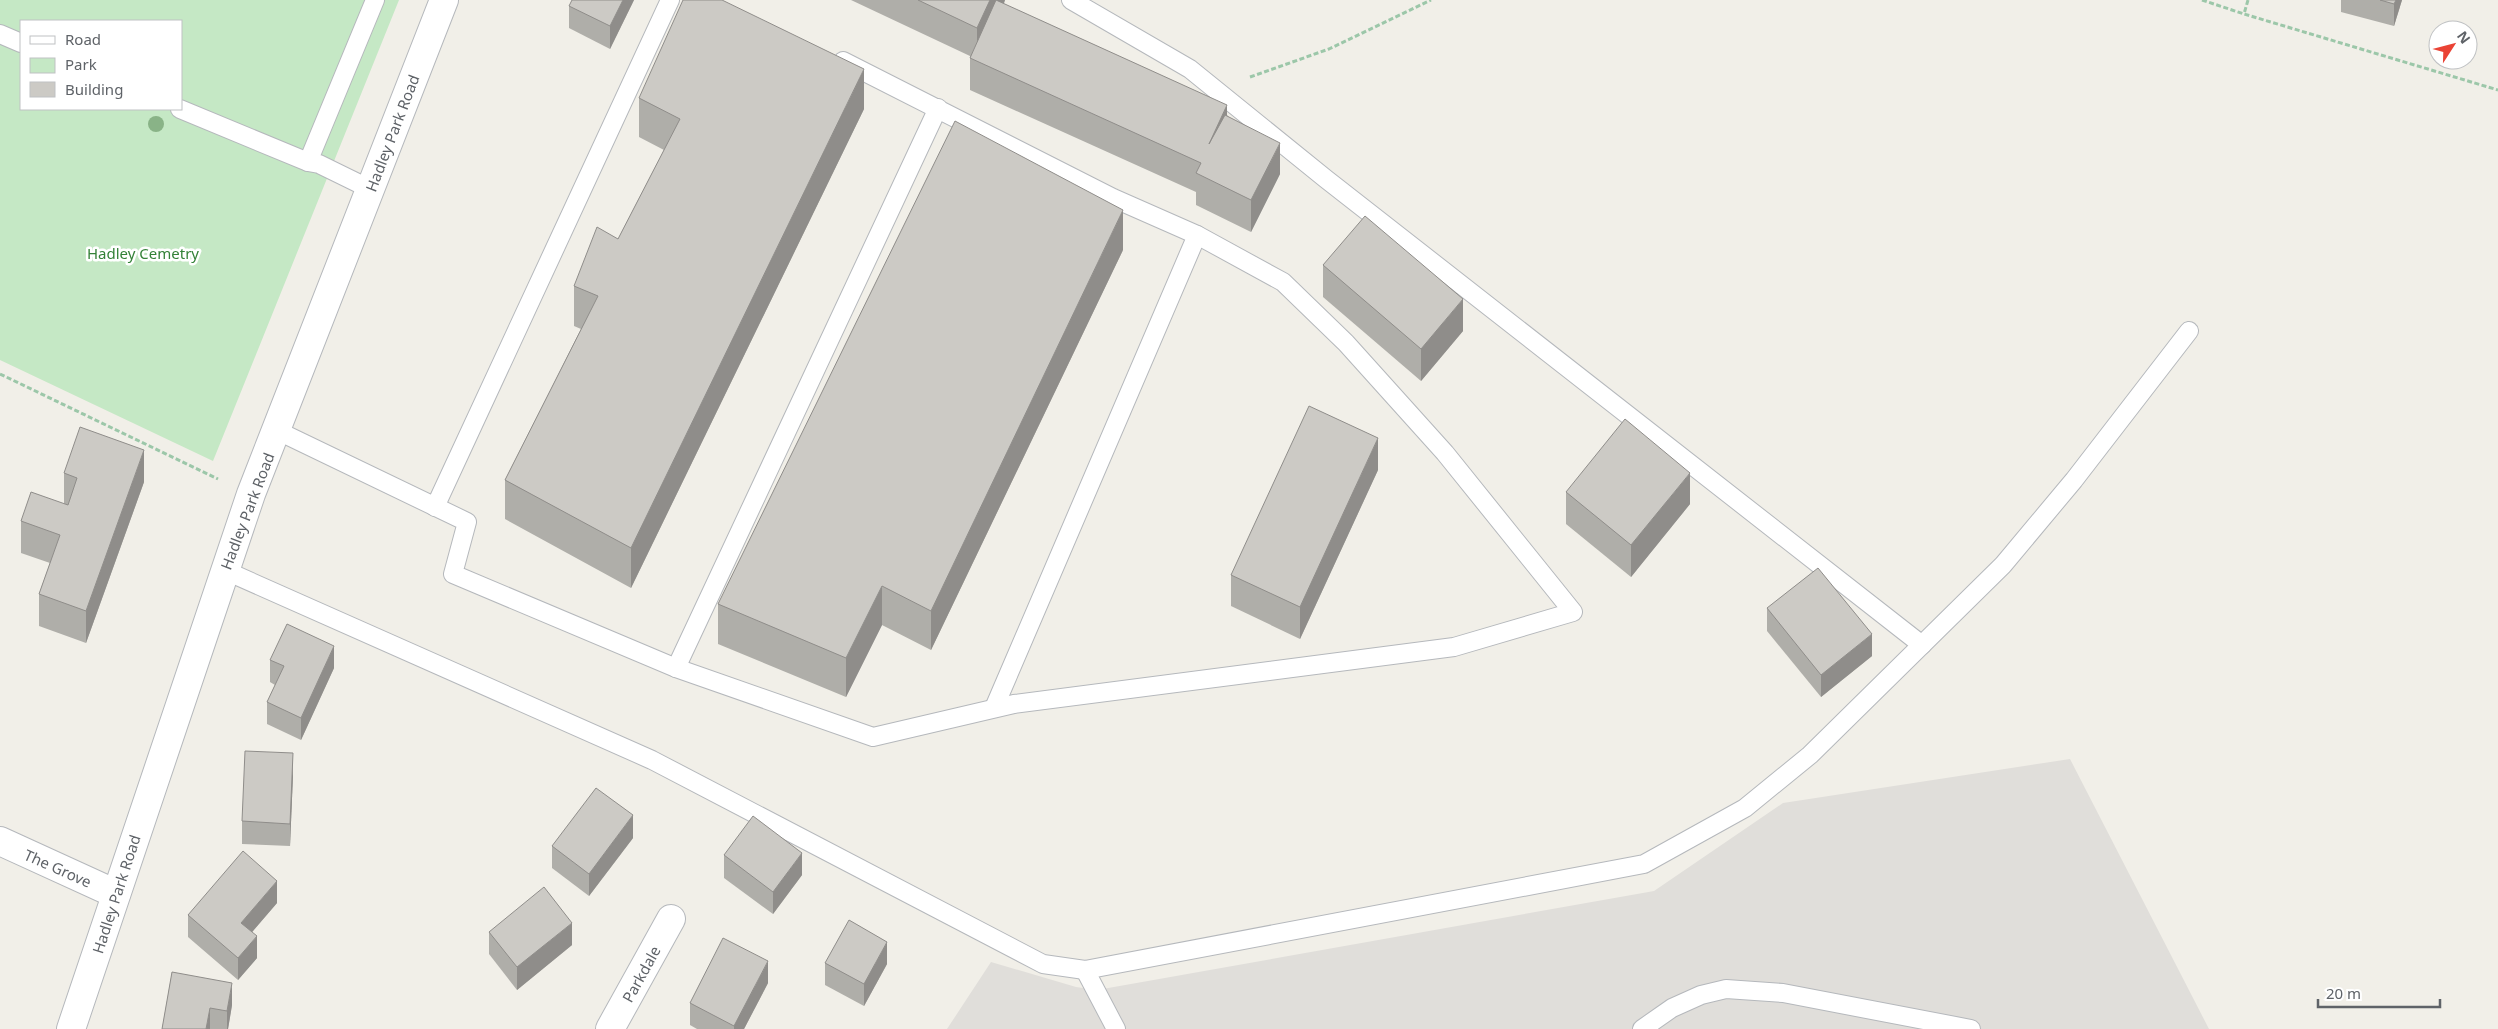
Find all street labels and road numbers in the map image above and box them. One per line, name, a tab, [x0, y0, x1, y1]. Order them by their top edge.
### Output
street label: Hadley Park Road	[360, 72, 424, 194]
street label: Hadley Park Road	[215, 450, 279, 572]
street label: Hadley Park Road	[87, 832, 145, 956]
street label: The Grove	[21, 844, 95, 892]
street label: Parkdale	[617, 942, 665, 1006]

